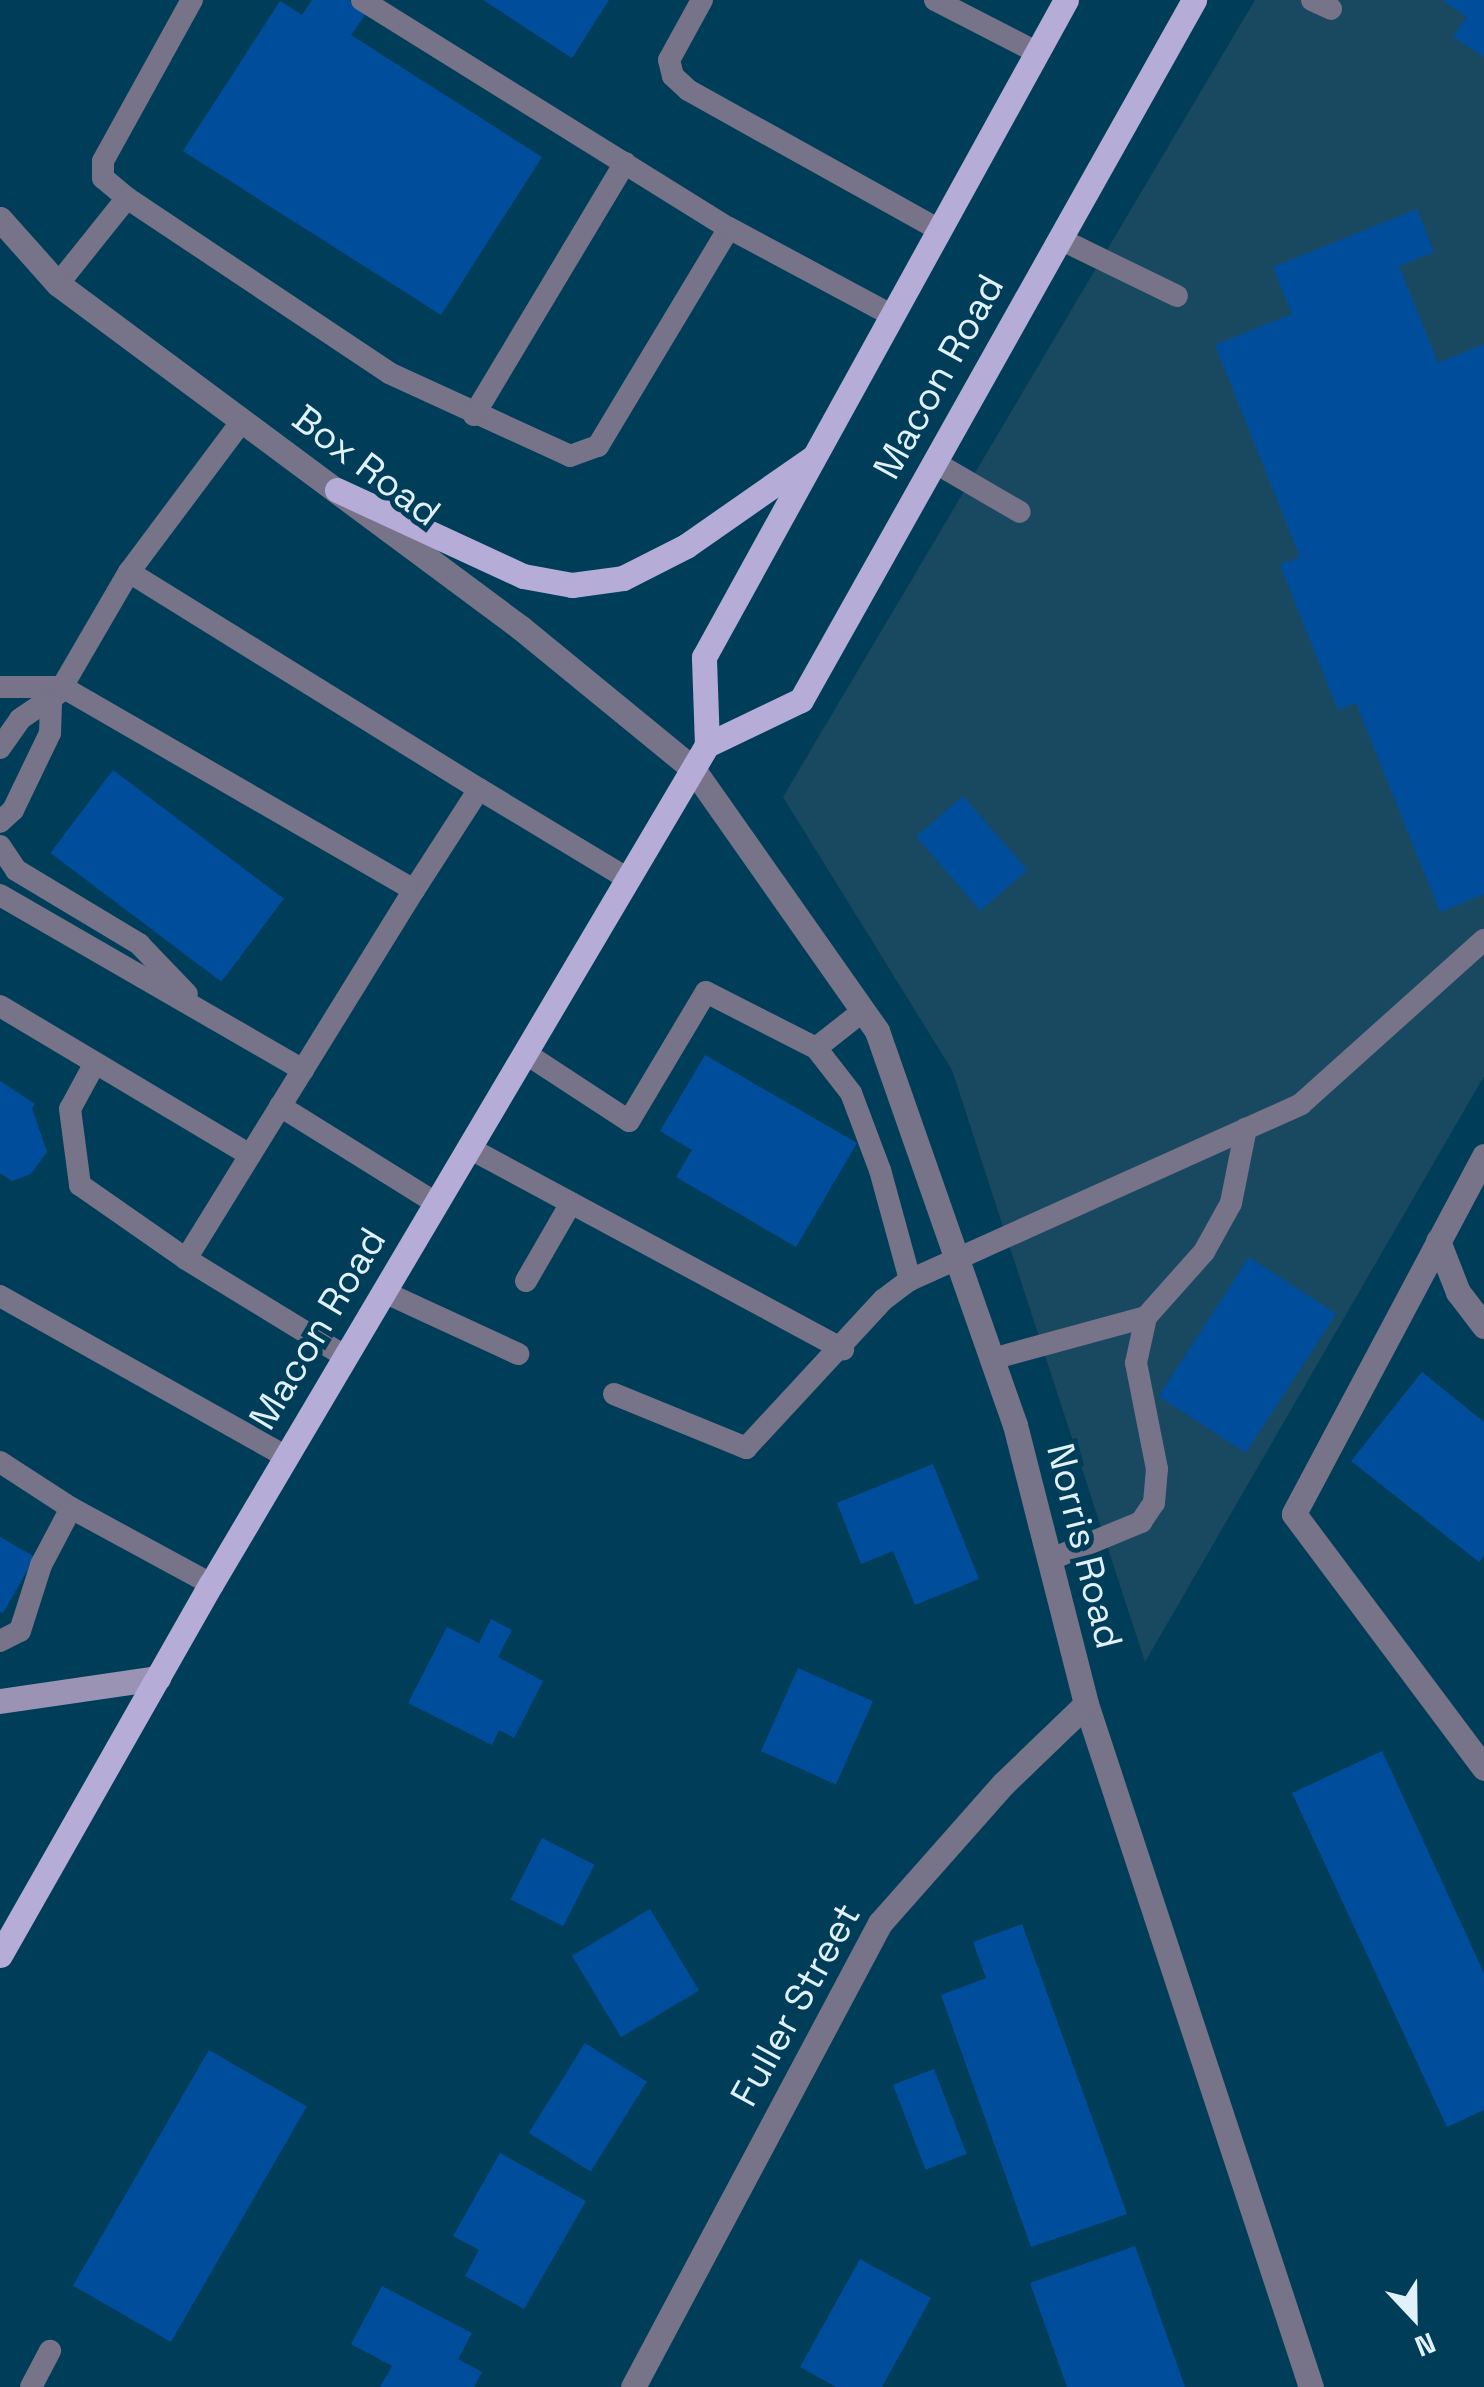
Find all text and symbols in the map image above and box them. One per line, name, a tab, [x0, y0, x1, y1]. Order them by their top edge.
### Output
street label: Macon Road	[864, 267, 1014, 487]
street label: Box Road	[283, 396, 449, 536]
street label: Macon Road	[240, 1220, 396, 1438]
street label: Norris Road	[1037, 1439, 1131, 1653]
street label: Fuller Street	[721, 1895, 871, 2115]
north arrow	[1364, 2267, 1464, 2367]
text: N	[1410, 2325, 1441, 2365]

